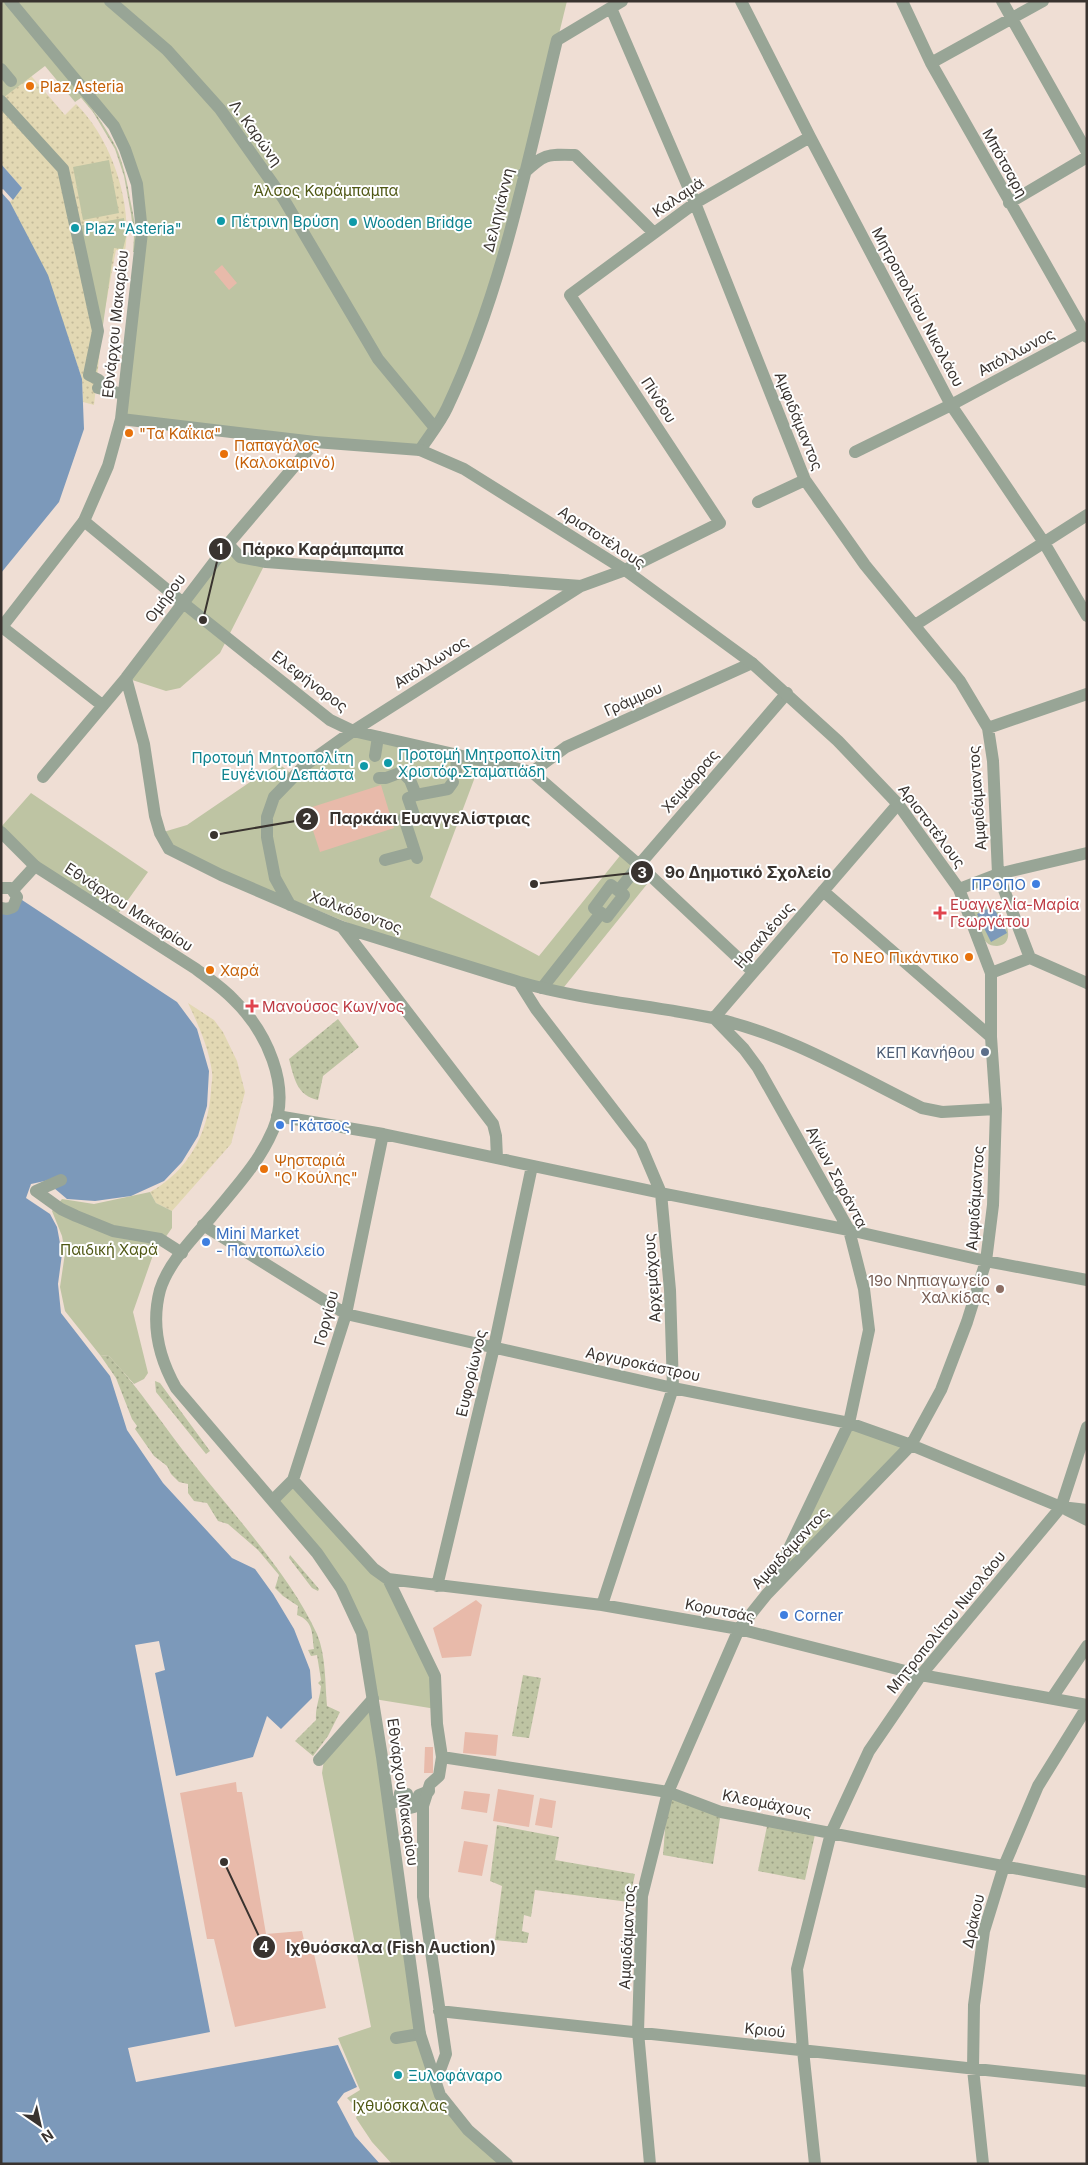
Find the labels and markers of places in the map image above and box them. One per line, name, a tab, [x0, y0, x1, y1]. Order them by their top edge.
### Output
place label: Plaz Asteria	[40, 77, 124, 96]
marker: Plaz Asteria	[24, 80, 36, 92]
place label: Πέτρινη Βρύση	[231, 212, 339, 231]
place label: Wooden Bridge	[363, 213, 472, 232]
marker: Πέτρινη Βρύση	[215, 215, 227, 227]
marker: Wooden Bridge	[347, 216, 359, 228]
place label: Plaz "Asteria"	[85, 219, 182, 238]
marker: Plaz "Asteria"	[69, 222, 81, 234]
place label: "Τα Καΐκια"	[139, 424, 221, 443]
marker: "Τα Καΐκια"	[123, 427, 135, 439]
place label: Παπαγάλος (Καλοκαιρινό)	[234, 436, 336, 472]
marker: Παπαγάλος (Καλοκαιρινό)	[218, 448, 230, 460]
callout: Πάρκο Καράμπαμπα	[208, 533, 414, 564]
place label: Προτομή Μητροπολίτη Χριστόφ.Σταματιάδη	[398, 745, 561, 781]
place label: Προτομή Μητροπολίτη Ευγένιου Δεπάστα	[191, 748, 354, 784]
marker: Προτομή Μητροπολίτη Χριστόφ.Σταματιάδη	[382, 757, 394, 769]
marker: Προτομή Μητροπολίτη Ευγένιου Δεπάστα	[358, 760, 370, 772]
callout: Παρκάκι Ευαγγελίστριας	[295, 803, 541, 834]
callout: 9ο Δημοτικό Σχολείο	[629, 857, 841, 888]
place label: ΠΡΟΠΟ	[971, 875, 1026, 894]
marker: ΠΡΟΠΟ	[1030, 878, 1042, 890]
place label: Ευαγγελία-Μαρία Γεωργάτου	[950, 895, 1080, 931]
marker: Ευαγγελία-Μαρία Γεωργάτου	[934, 907, 946, 919]
place label: Το ΝΕΟ Πικάντικο	[831, 948, 959, 967]
marker: Το ΝΕΟ Πικάντικο	[963, 951, 975, 963]
place label: Χαρά	[220, 961, 259, 980]
marker: Χαρά	[204, 964, 216, 976]
place label: Μανούσος Κων/νος	[262, 997, 404, 1016]
marker: Μανούσος Κων/νος	[246, 1000, 258, 1012]
place label: ΚΕΠ Κανήθου	[876, 1043, 975, 1062]
marker: ΚΕΠ Κανήθου	[979, 1046, 991, 1058]
place label: Γκάτσος	[290, 1116, 350, 1135]
marker: Γκάτσος	[274, 1119, 286, 1131]
place label: Ψησταριά "Ο Κούλης"	[274, 1151, 358, 1187]
marker: Ψησταριά "Ο Κούλης"	[258, 1163, 270, 1175]
place label: Mini Market - Παντοπωλείο	[216, 1224, 325, 1260]
marker: Mini Market - Παντοπωλείο	[200, 1236, 212, 1248]
place label: 19ο Νηπιαγωγείο Χαλκίδας	[868, 1271, 990, 1307]
marker: 19ο Νηπιαγωγείο Χαλκίδας	[994, 1283, 1006, 1295]
place label: Corner	[794, 1606, 843, 1625]
marker: Corner	[778, 1609, 790, 1621]
callout: Ιχθυόσκαλα (Fish Auction)	[251, 1931, 506, 1962]
place label: Ξυλοφάναρο	[408, 2066, 503, 2085]
marker: Ξυλοφάναρο	[392, 2069, 404, 2081]

